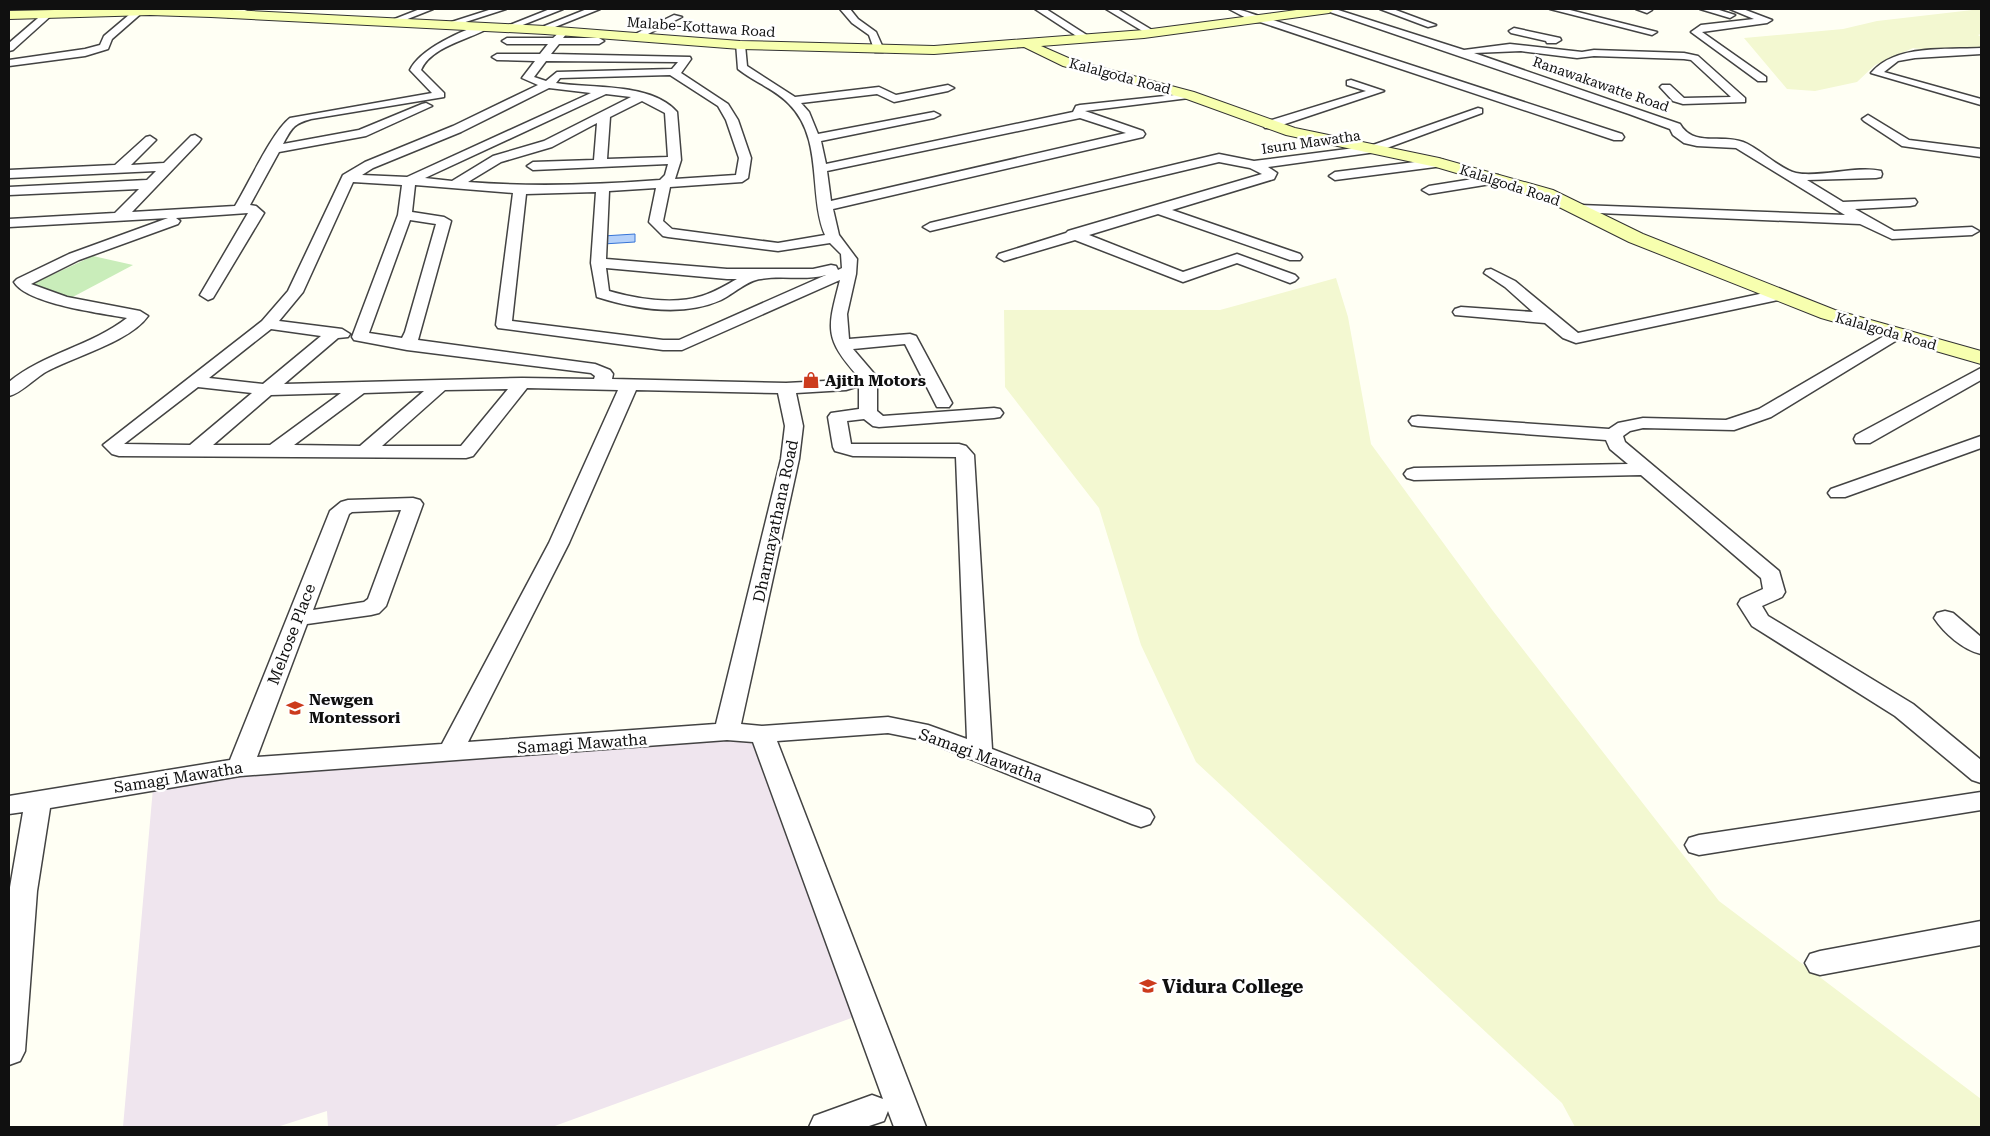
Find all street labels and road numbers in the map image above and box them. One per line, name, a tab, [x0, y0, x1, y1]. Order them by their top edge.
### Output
street label: Malabe-Kottawa Road	[626, 14, 776, 40]
street label: Ranawakawatte Road	[1531, 53, 1671, 115]
street label: Kalalgoda Road	[1067, 55, 1173, 97]
street label: Isuru Mawatha	[1260, 127, 1362, 157]
street label: Kalalgoda Road	[1458, 161, 1562, 209]
street label: Kalalgoda Road	[1834, 309, 1938, 353]
street label: Dharmayathana Road	[749, 438, 802, 604]
street label: Melrose Place	[263, 581, 320, 687]
street label: Samagi Mawatha	[916, 724, 1046, 787]
street label: Samagi Mawatha	[516, 729, 648, 758]
street label: Samagi Mawatha	[112, 758, 244, 797]

